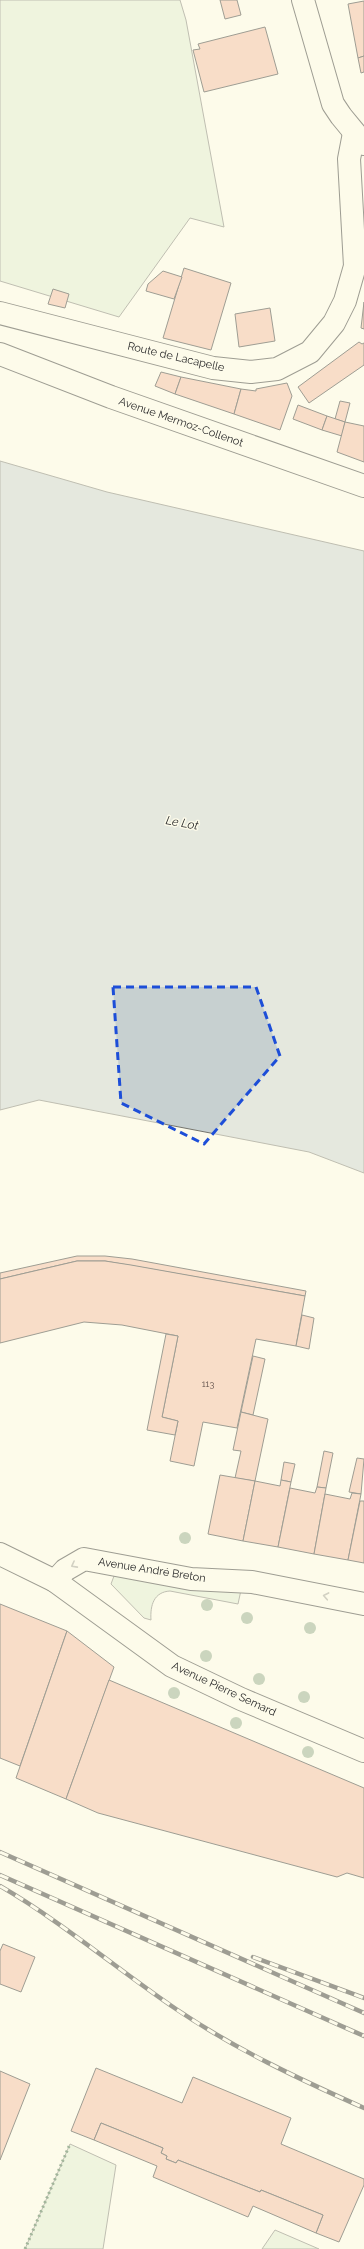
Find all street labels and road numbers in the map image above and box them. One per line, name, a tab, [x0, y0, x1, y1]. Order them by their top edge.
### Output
street label: Route de Lacapelle	[126, 340, 226, 375]
street label: Avenue Mermoz-Collenot	[117, 395, 245, 450]
street label: Avenue André Breton	[97, 1555, 207, 1585]
street label: Avenue Pierre Semard	[170, 1659, 278, 1719]

